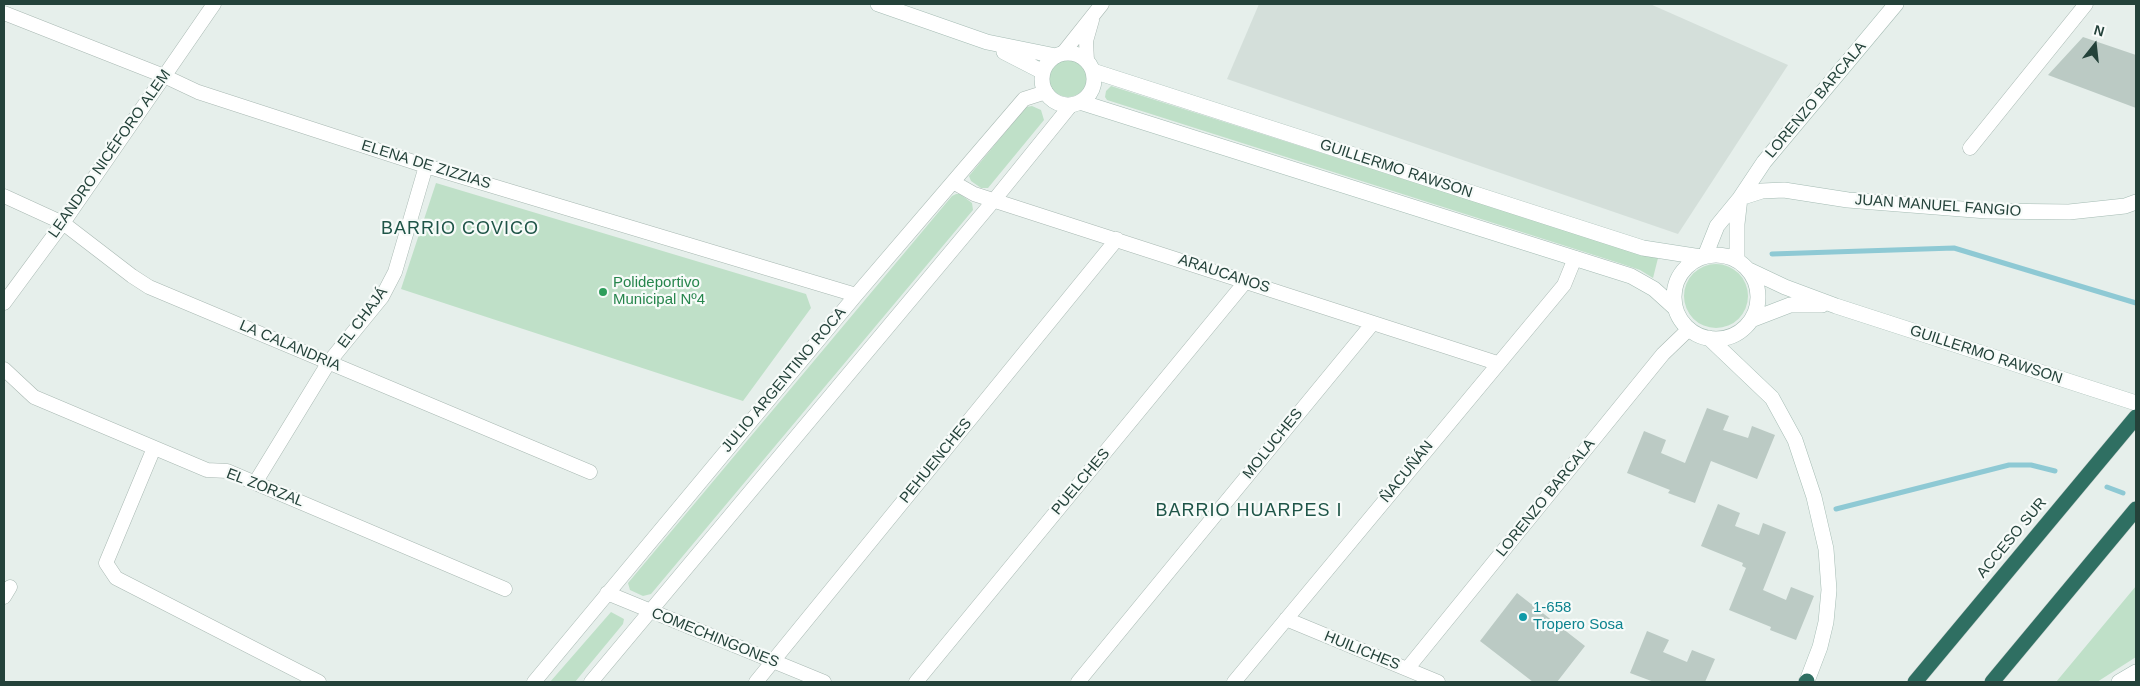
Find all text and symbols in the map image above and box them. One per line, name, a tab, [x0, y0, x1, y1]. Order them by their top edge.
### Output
north arrow	[2070, 20, 2120, 70]
text: N	[2092, 21, 2106, 40]
street label: LORENZO BARCALA	[1762, 38, 1870, 162]
street label: LEANDRO NICÉFORO ALEM	[45, 67, 175, 241]
street label: GUILLERMO RAWSON	[1317, 136, 1475, 202]
street label: ELENA DE ZIZZIAS	[359, 137, 493, 193]
street label: JUAN MANUEL FANGIO	[1854, 191, 2022, 221]
district label: BARRIO COVICO	[379, 218, 541, 240]
street label: ARAUCANOS	[1176, 251, 1272, 297]
place label: Polideportivo Municipal Nº4	[613, 274, 705, 309]
street label: EL CHAJÁ	[334, 284, 392, 352]
marker: Polideportivo Municipal Nº4	[597, 286, 609, 298]
street label: JULIO ARGENTINO ROCA	[718, 304, 850, 456]
street label: LA CALANDRIA	[237, 317, 343, 375]
street label: GUILLERMO RAWSON	[1907, 322, 2065, 388]
street label: MOLUCHES	[1239, 405, 1307, 483]
street label: PEHUENCHES	[896, 415, 976, 507]
street label: LORENZO BARCALA	[1493, 435, 1599, 561]
street label: ÑACUÑÁN	[1377, 438, 1437, 506]
street label: PUELCHES	[1048, 445, 1114, 519]
street label: EL ZORZAL	[224, 465, 306, 511]
street label: ACCESO SUR	[1973, 494, 2051, 582]
district label: BARRIO HUARPES I	[1153, 500, 1345, 522]
place label: 1-658 Tropero Sosa	[1533, 599, 1623, 634]
street label: COMECHINGONES	[649, 604, 781, 672]
marker: 1-658 Tropero Sosa	[1517, 611, 1529, 623]
street label: HUILICHES	[1322, 628, 1402, 674]

